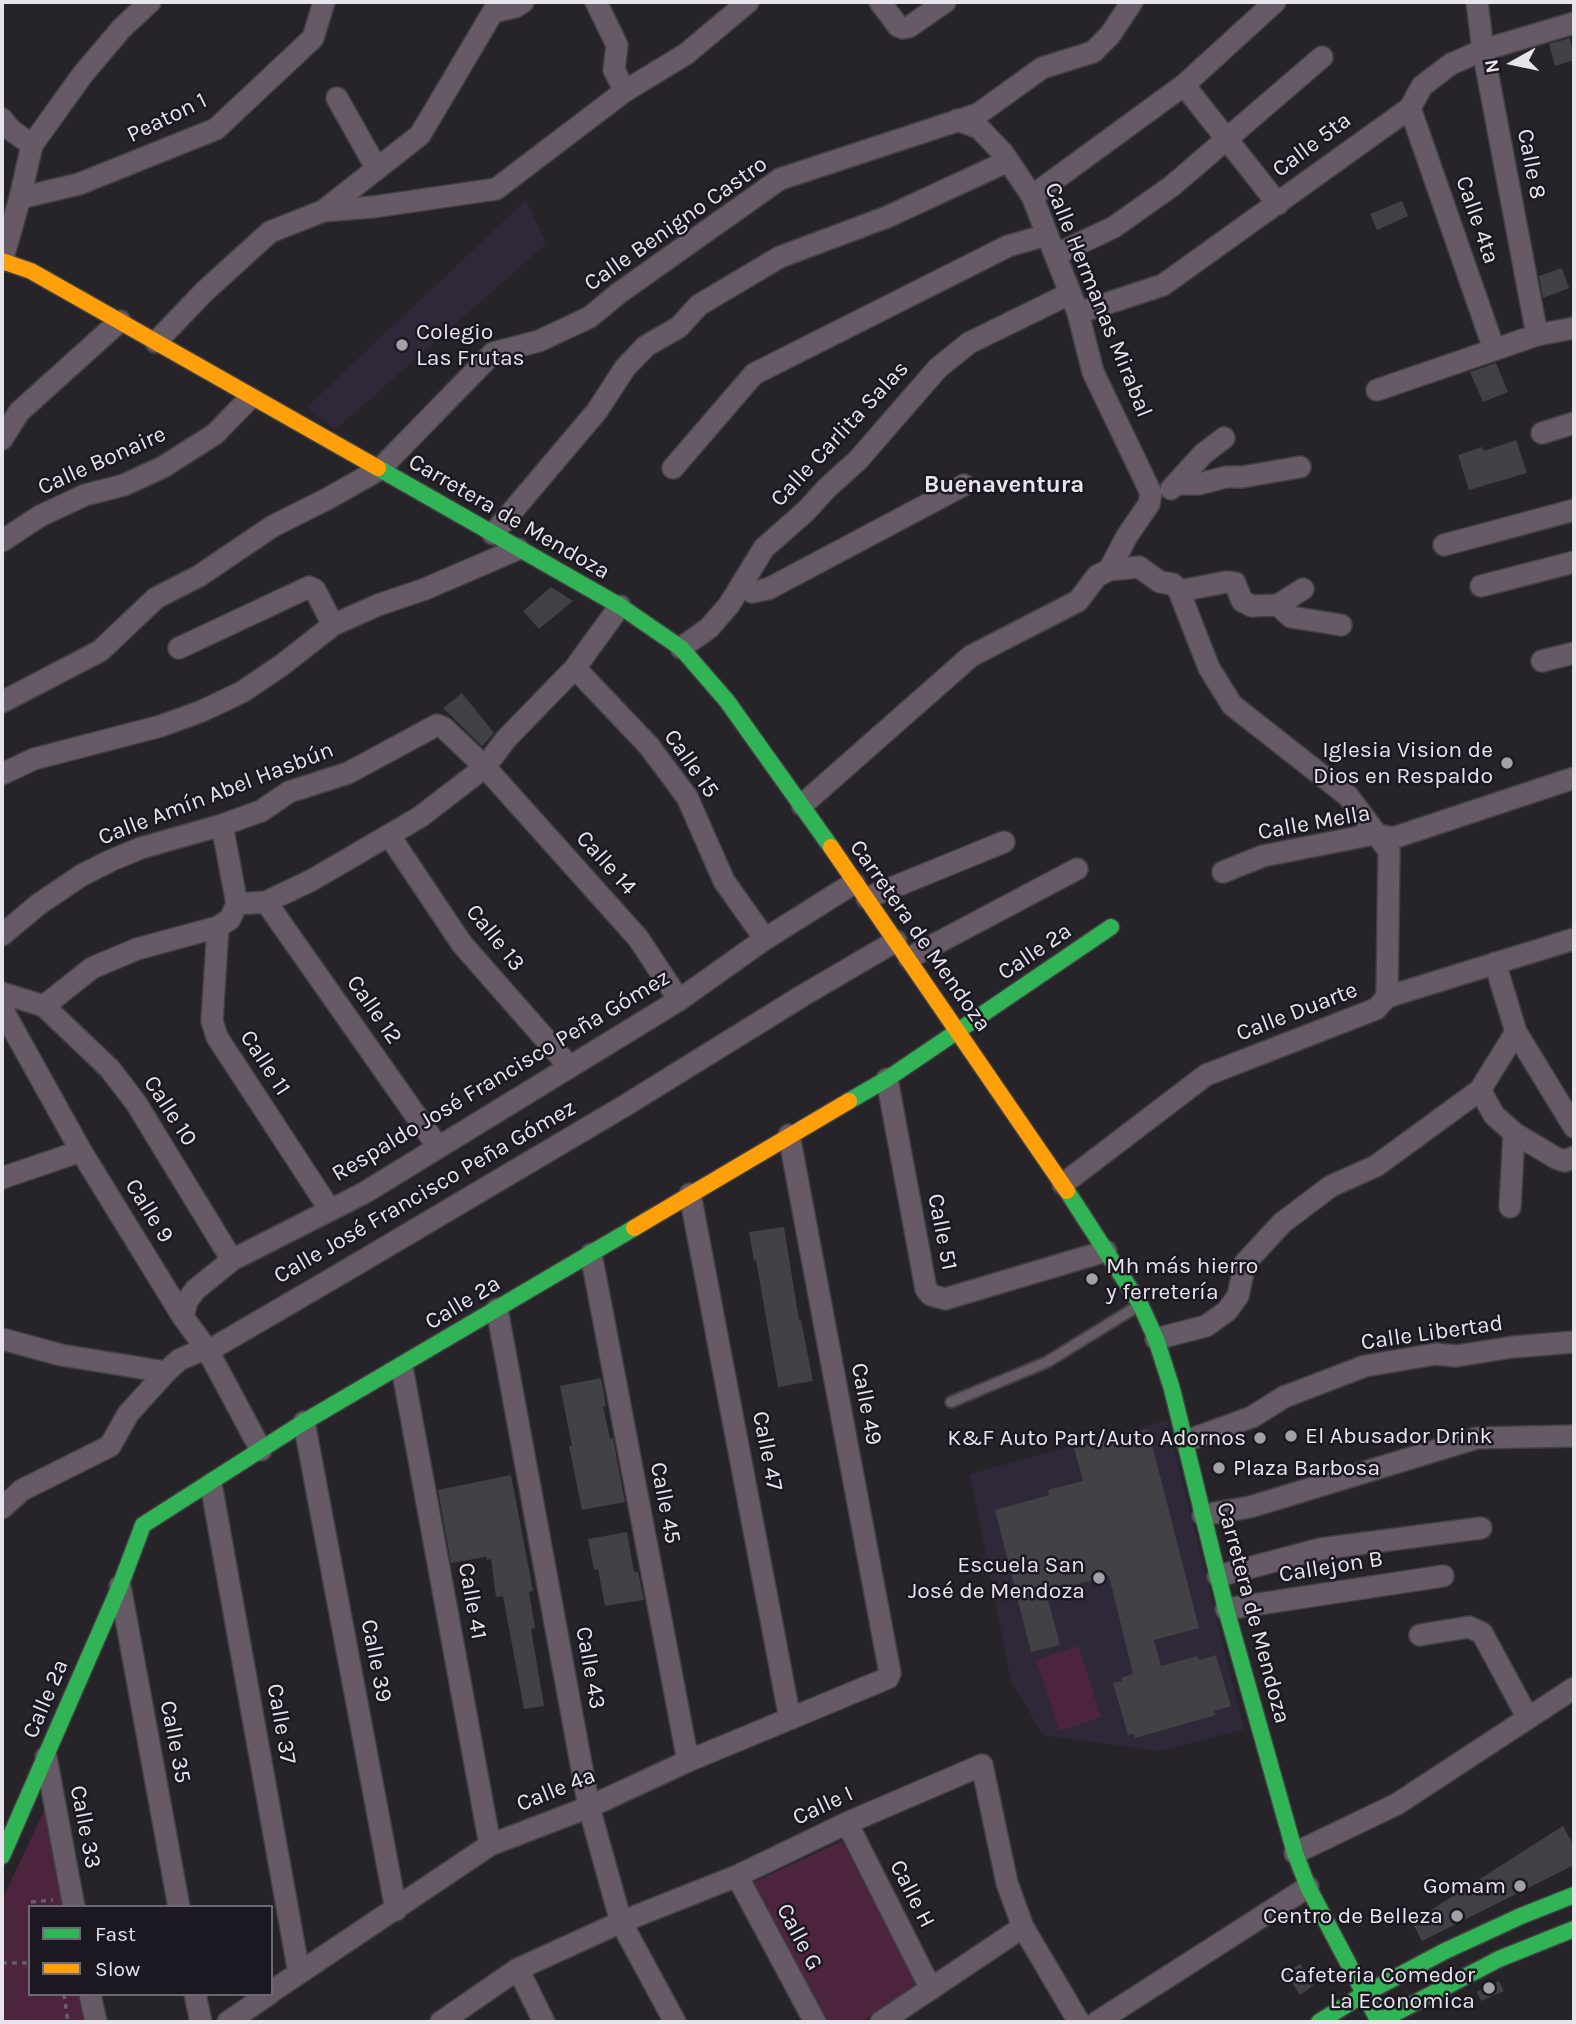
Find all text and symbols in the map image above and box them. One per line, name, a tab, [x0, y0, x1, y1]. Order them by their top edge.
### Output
north arrow	[1478, 28, 1548, 98]
text: N	[1480, 58, 1504, 75]
street label: Peaton 1	[123, 87, 211, 149]
street label: Calle 5ta	[1267, 107, 1357, 183]
street label: Calle 8	[1511, 126, 1551, 202]
street label: Calle Benigno Castro	[579, 150, 773, 298]
street label: Calle 4ta	[1449, 172, 1505, 268]
street label: Calle Hermanas Mirabal	[1038, 179, 1158, 421]
place label: Colegio Las Frutas	[416, 318, 525, 372]
marker: Colegio Las Frutas	[394, 337, 410, 353]
street label: Calle Carlita Salas	[765, 355, 915, 513]
street label: Calle Bonaire	[34, 420, 170, 502]
street label: Carretera de Mendoza	[403, 448, 615, 586]
district label: Buenaventura	[924, 471, 1084, 499]
street label: Calle 15	[657, 724, 725, 804]
street label: Calle Amín Abel Hasbún	[94, 736, 338, 852]
place label: Iglesia Vision de Dios en Respaldo	[1313, 736, 1493, 790]
marker: Iglesia Vision de Dios en Respaldo	[1499, 755, 1515, 771]
street label: Calle Mella	[1256, 800, 1372, 846]
street label: Calle 14	[570, 825, 642, 901]
street label: Carretera de Mendoza	[843, 835, 997, 1037]
street label: Calle 13	[460, 899, 530, 977]
street label: Calle 2a	[993, 917, 1077, 987]
street label: Respaldo José Francisco Peña Gómez	[327, 964, 675, 1188]
street label: Calle 12	[340, 970, 408, 1050]
street label: Calle Duarte	[1233, 976, 1361, 1048]
street label: Calle 11	[234, 1025, 296, 1101]
street label: Calle 10	[137, 1071, 203, 1151]
street label: Calle José Francisco Peña Gómez	[269, 1094, 581, 1290]
street label: Calle 9	[119, 1174, 179, 1248]
street label: Calle 51	[921, 1191, 963, 1273]
place label: Mh más hierro y ferretería	[1106, 1252, 1258, 1306]
street label: Calle 2a	[420, 1270, 506, 1336]
marker: Mh más hierro y ferretería	[1084, 1271, 1100, 1287]
street label: Calle Libertad	[1359, 1309, 1505, 1357]
street label: Calle 49	[845, 1361, 887, 1447]
street label: Calle 47	[746, 1409, 788, 1493]
place label: El Abusador Drink	[1305, 1422, 1493, 1450]
place label: K&F Auto Part/Auto Adornos	[947, 1424, 1246, 1452]
marker: El Abusador Drink	[1283, 1428, 1299, 1444]
marker: K&F Auto Part/Auto Adornos	[1252, 1430, 1268, 1446]
place label: Plaza Barbosa	[1233, 1454, 1380, 1482]
street label: Calle 45	[644, 1460, 686, 1546]
marker: Plaza Barbosa	[1211, 1460, 1227, 1476]
street label: Carretera de Mendoza	[1210, 1499, 1296, 1727]
street label: Callejon B	[1277, 1545, 1385, 1589]
place label: Escuela San José de Mendoza	[908, 1551, 1085, 1605]
street label: Calle 41	[452, 1561, 492, 1641]
marker: Escuela San José de Mendoza	[1091, 1570, 1107, 1586]
street label: Calle 39	[354, 1617, 398, 1705]
street label: Calle 43	[569, 1625, 611, 1711]
street label: Calle 2a	[17, 1655, 75, 1743]
street label: Calle 37	[260, 1682, 302, 1766]
street label: Calle 35	[153, 1698, 197, 1786]
street label: Calle 4a	[513, 1762, 599, 1818]
street label: Calle I	[788, 1780, 858, 1832]
street label: Calle 33	[63, 1783, 107, 1871]
street label: Calle H	[883, 1856, 941, 1932]
place label: Gomam	[1423, 1872, 1506, 1900]
marker: Gomam	[1512, 1878, 1528, 1894]
street label: Calle G	[770, 1899, 828, 1975]
place label: Centro de Belleza	[1263, 1902, 1443, 1930]
legend	[28, 1905, 273, 1996]
marker: Centro de Belleza	[1449, 1908, 1465, 1924]
text: Fast	[95, 1922, 136, 1946]
text: Slow	[95, 1957, 140, 1981]
place label: Cafeteria Comedor La Economica	[1280, 1961, 1475, 2015]
marker: Cafeteria Comedor La Economica	[1481, 1980, 1497, 1996]

